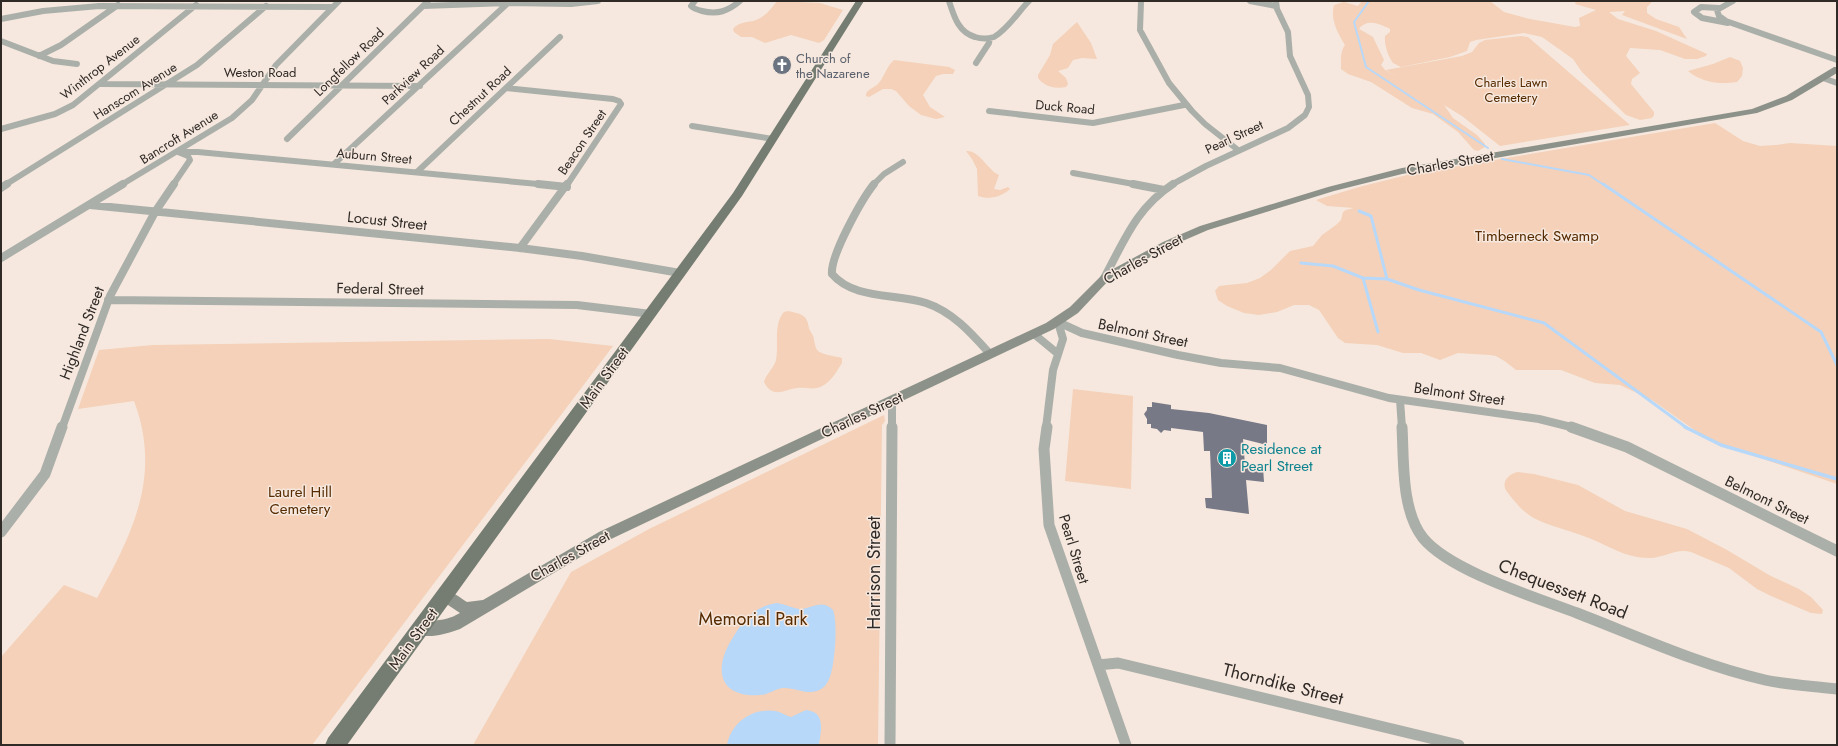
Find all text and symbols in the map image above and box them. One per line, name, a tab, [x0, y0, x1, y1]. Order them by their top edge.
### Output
street label: Longfellow Road	[310, 23, 388, 101]
street label: Winthrop Avenue	[56, 30, 144, 104]
street label: Parkview Road	[377, 41, 449, 109]
place label: Church of the Nazarene	[796, 49, 870, 83]
church icon: Church of the Nazarene	[771, 54, 793, 76]
street label: Hanscom Avenue	[89, 57, 181, 124]
street label: Chestnut Road	[444, 62, 516, 130]
street label: Weston Road	[224, 63, 296, 82]
park label: Charles Lawn Cemetery	[1475, 73, 1547, 107]
street label: Duck Road	[1035, 95, 1095, 119]
street label: Bancroft Avenue	[136, 105, 222, 169]
street label: Beacon Street	[553, 105, 611, 179]
street label: Pearl Street	[1202, 115, 1267, 159]
street label: Auburn Street	[336, 143, 413, 169]
street label: Charles Street	[1405, 144, 1496, 181]
street label: Locust Street	[346, 206, 428, 236]
park label: Timberneck Swamp	[1475, 225, 1599, 247]
street label: Charles Street	[1099, 228, 1187, 290]
street label: Federal Street	[336, 277, 424, 301]
street label: Highland Street	[54, 283, 110, 383]
street label: Belmont Street	[1096, 313, 1190, 353]
street label: Main Street	[574, 342, 634, 413]
street label: Belmont Street	[1412, 377, 1506, 411]
street label: Charles Street	[817, 386, 907, 444]
place label: Residence at Pearl Street	[1241, 438, 1322, 477]
building icon: Residence at Pearl Street	[1216, 447, 1238, 469]
street label: Belmont Street	[1721, 470, 1813, 530]
park label: Laurel Hill Cemetery	[268, 481, 332, 520]
street label: Pearl Street	[1053, 512, 1095, 587]
street label: Harrison Street	[861, 516, 887, 630]
street label: Charles Street	[526, 525, 614, 587]
street label: Chequessett Road	[1495, 552, 1631, 626]
street label: Main Street	[383, 603, 443, 674]
park label: Memorial Park	[699, 606, 807, 632]
street label: Thorndike Street	[1220, 656, 1347, 712]

